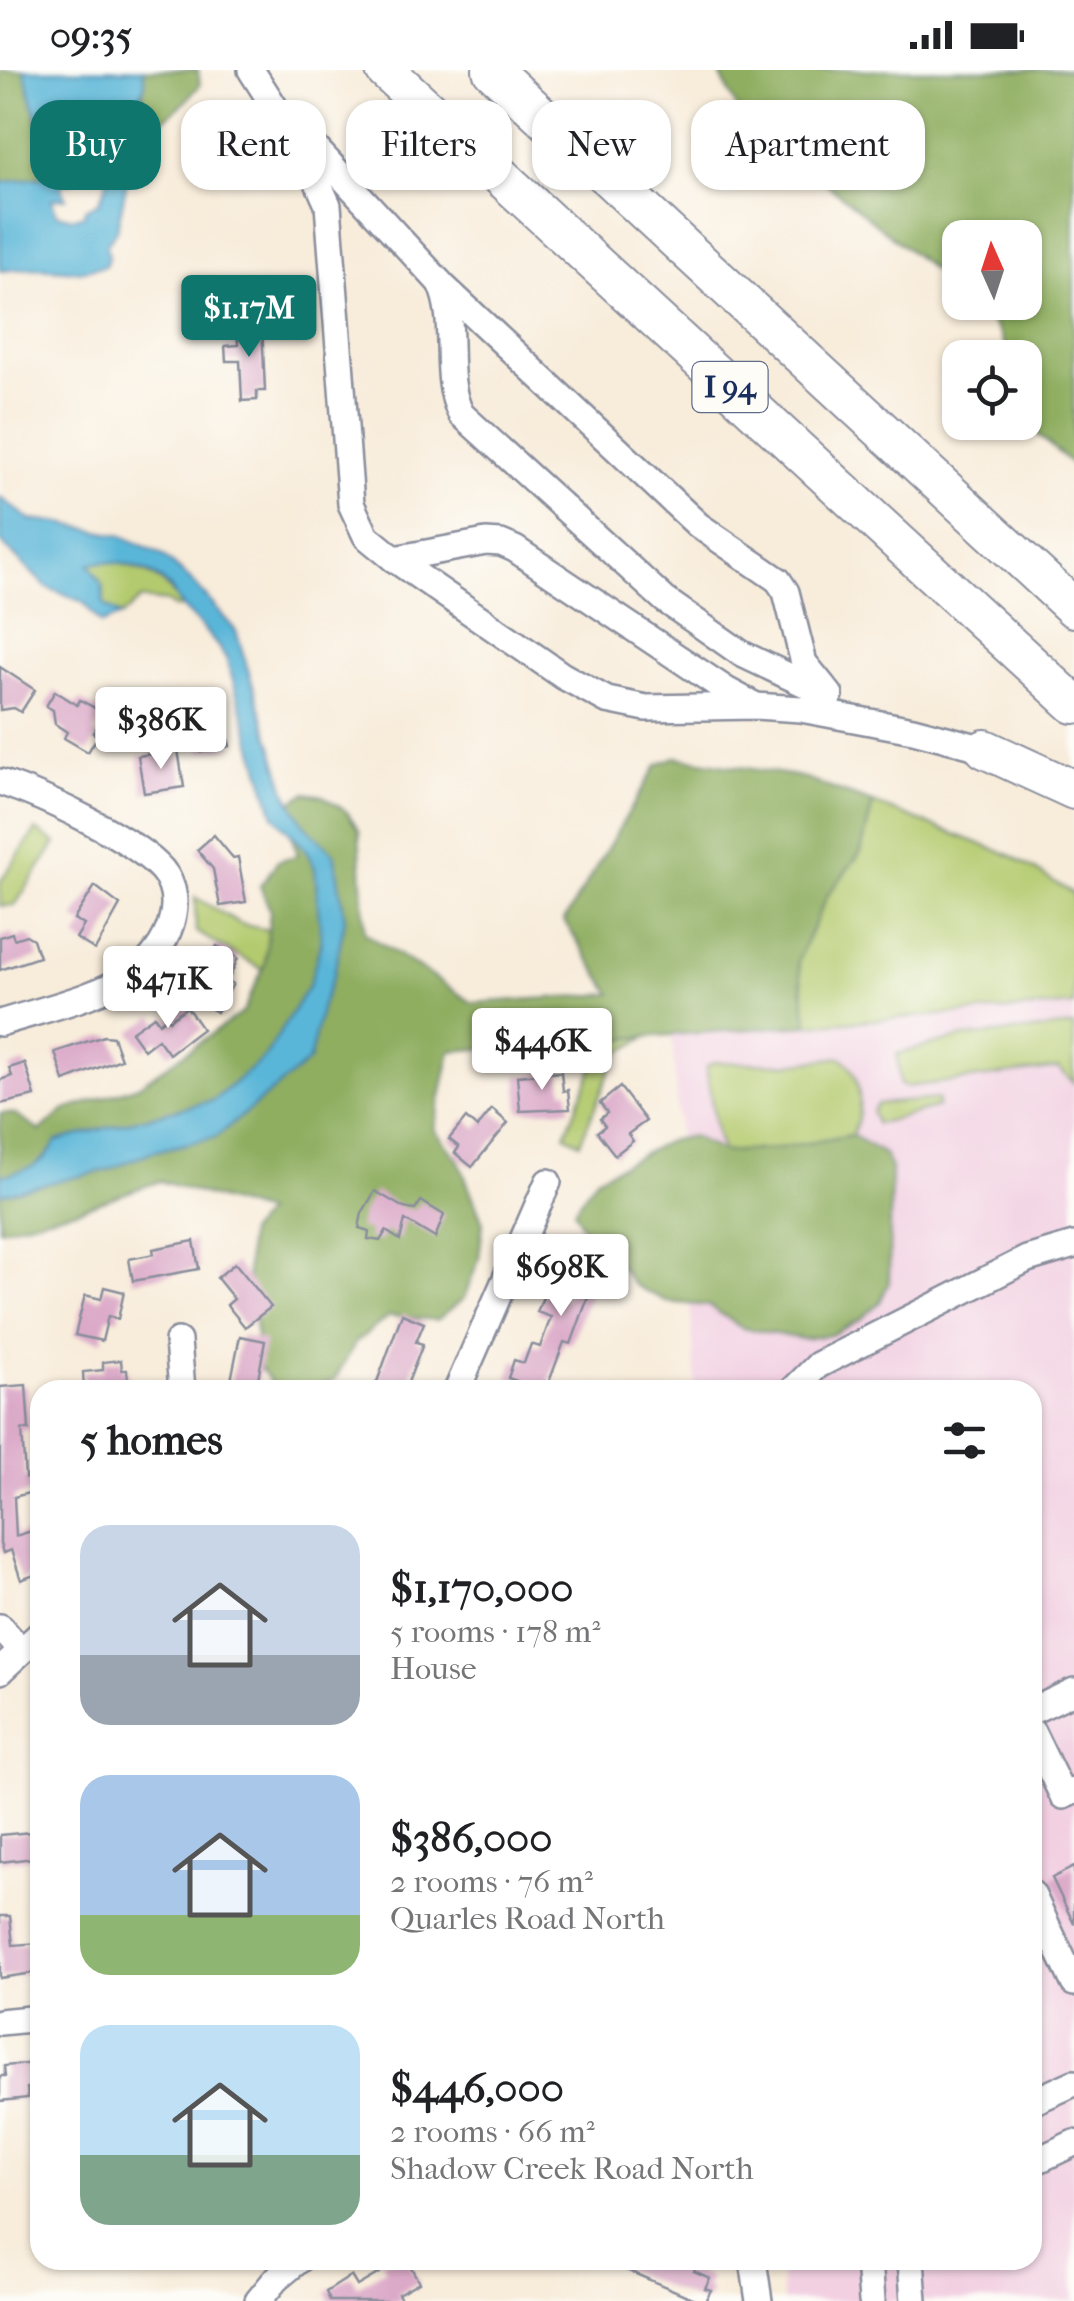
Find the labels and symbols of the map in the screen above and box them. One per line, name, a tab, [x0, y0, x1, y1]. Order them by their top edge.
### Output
north arrow	[942, 220, 1042, 320]
pin: $1.17M	[168, 275, 330, 360]
road number: I 94	[692, 362, 768, 412]
pin: $386K	[91, 687, 231, 772]
pin: $471K	[98, 946, 238, 1031]
pin: $446K	[472, 1008, 612, 1093]
pin: $698K	[491, 1234, 631, 1319]

